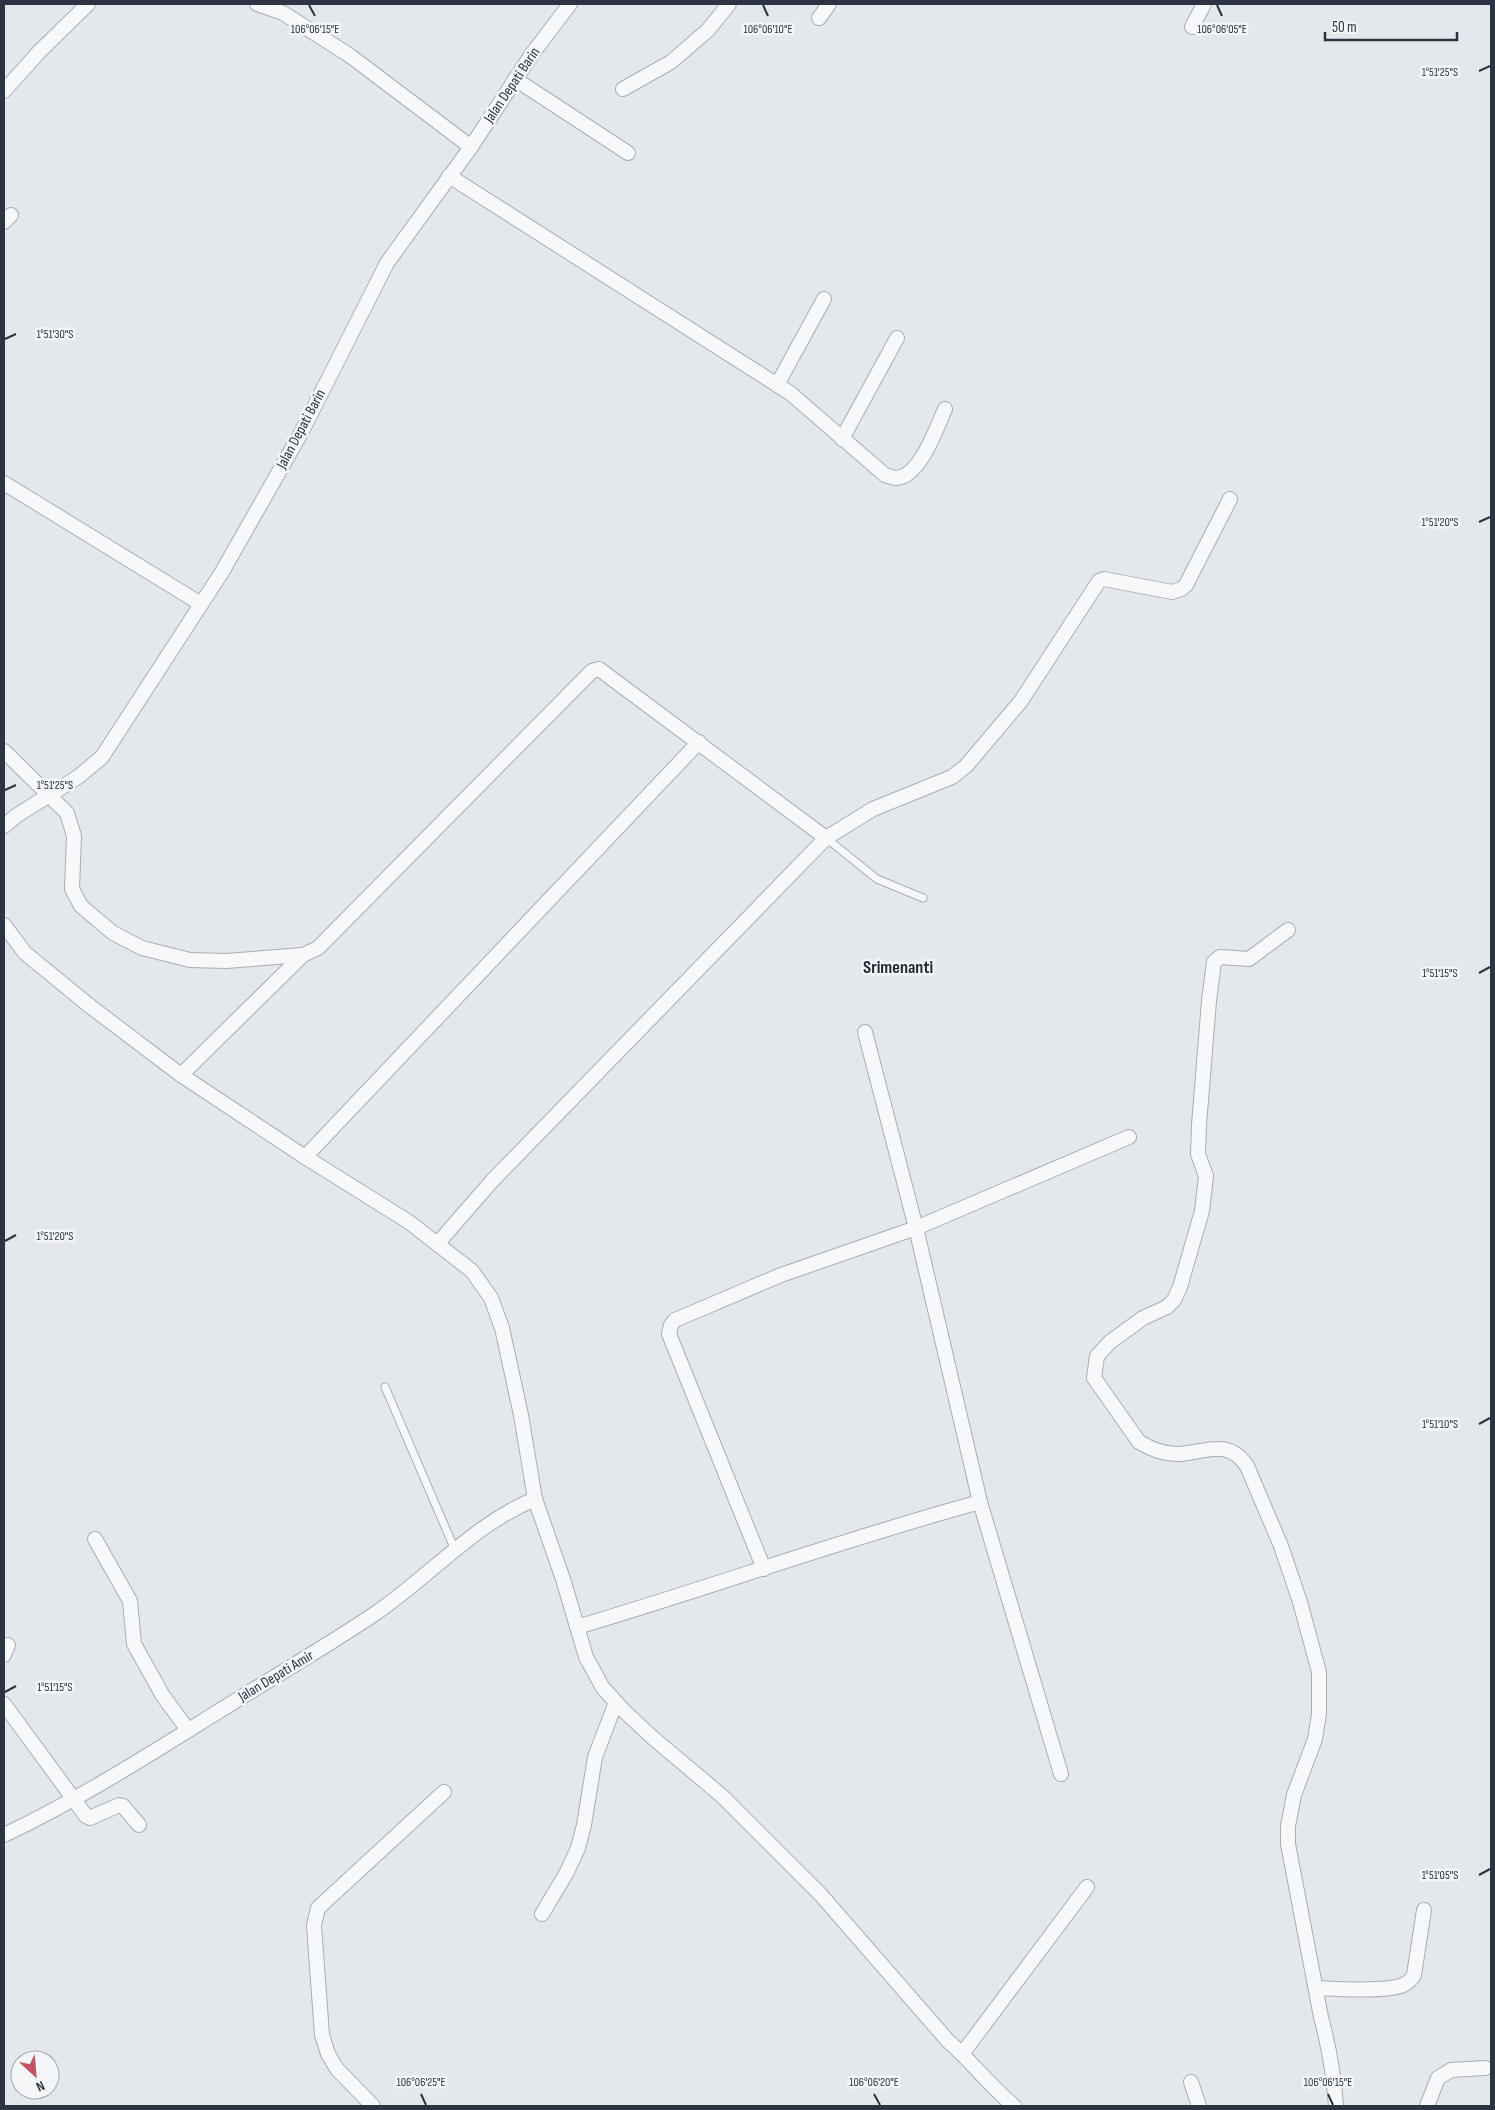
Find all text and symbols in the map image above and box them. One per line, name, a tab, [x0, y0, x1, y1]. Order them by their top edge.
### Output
scale bar	[1325, 10, 1458, 42]
text: 50 m	[1332, 18, 1357, 37]
text: 106°06'15"E	[291, 22, 339, 37]
text: 106°06'10"E	[744, 22, 792, 37]
text: 106°06'05"E	[1197, 22, 1247, 37]
street label: Jalan Depati Barin	[479, 43, 544, 127]
text: 1°51'25"S	[1422, 65, 1458, 80]
text: 1°51'30"S	[37, 327, 73, 342]
street label: Jalan Depati Barin	[272, 386, 330, 473]
text: 1°51'20"S	[1422, 515, 1458, 530]
text: 1°51'25"S	[37, 778, 73, 793]
district label: Srimenanti	[863, 957, 933, 978]
text: 1°51'15"S	[1422, 966, 1458, 981]
text: 1°51'20"S	[37, 1229, 73, 1244]
text: 1°51'10"S	[1422, 1417, 1458, 1432]
street label: Jalan Depati Amir	[234, 1646, 318, 1706]
text: 1°51'15"S	[37, 1680, 73, 1695]
text: 1°51'05"S	[1422, 1868, 1458, 1883]
north arrow	[10, 2050, 60, 2100]
text: 106°06'25"E	[396, 2075, 446, 2090]
text: 106°06'20"E	[849, 2075, 899, 2090]
text: 106°06'15"E	[1304, 2075, 1352, 2090]
text: N	[33, 2077, 48, 2096]

